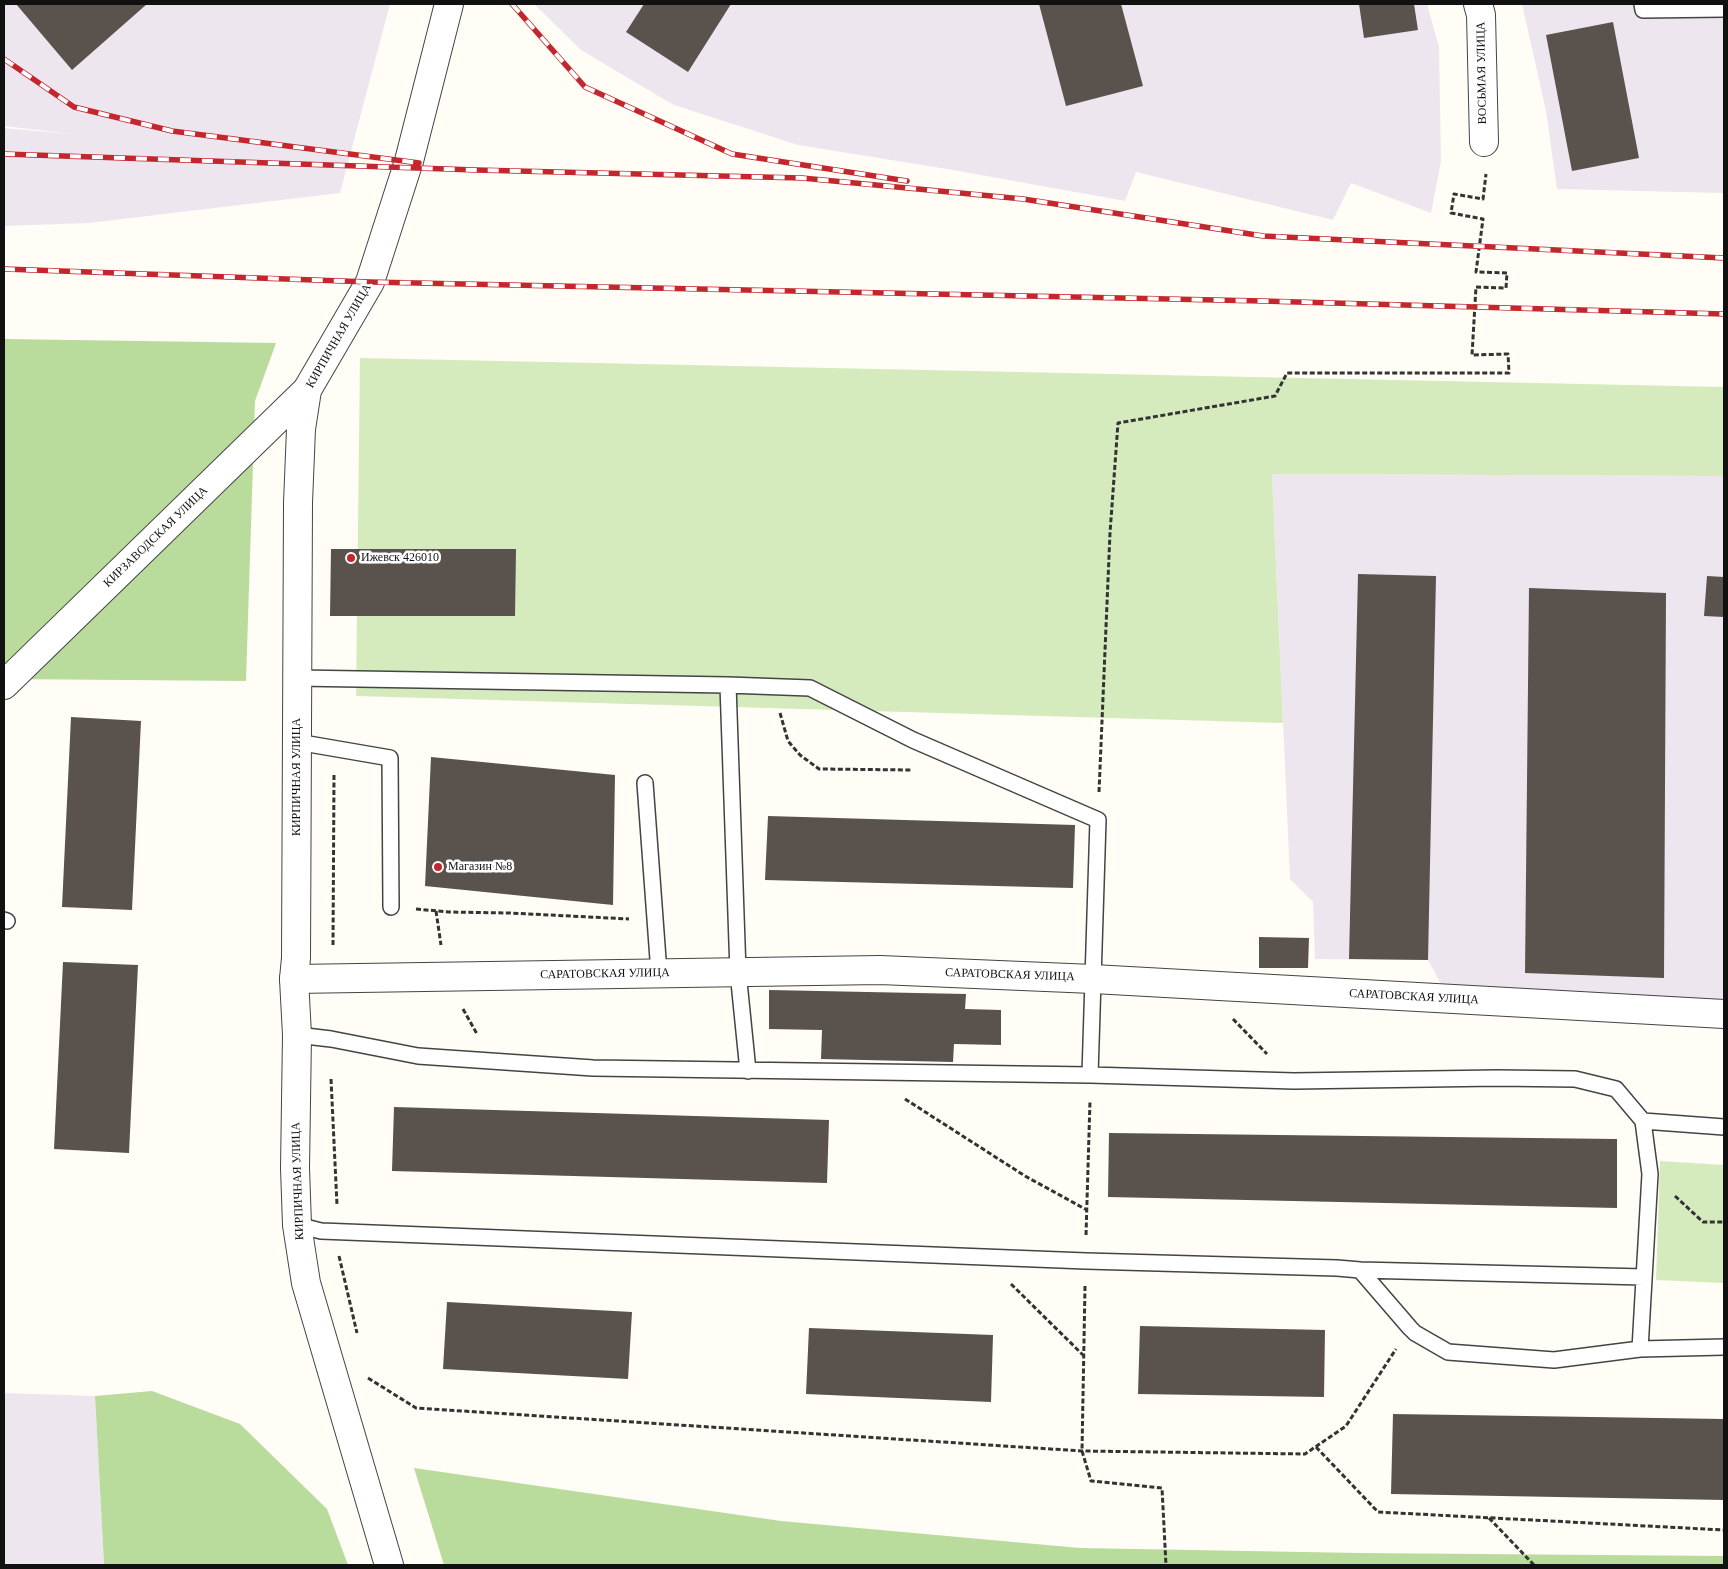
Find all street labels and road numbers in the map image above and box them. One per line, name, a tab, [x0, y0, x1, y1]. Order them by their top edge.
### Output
street label: ВОСЬМАЯ УЛИЦА	[1474, 21, 1490, 125]
street label: КИРПИЧНАЯ УЛИЦА	[303, 281, 375, 391]
street label: КИРЗАВОДСКАЯ УЛИЦА	[101, 483, 211, 591]
street label: КИРПИЧНАЯ УЛИЦА	[290, 718, 304, 836]
street label: САРАТОВСКАЯ УЛИЦА	[540, 966, 670, 982]
street label: САРАТОВСКАЯ УЛИЦА	[945, 966, 1075, 984]
street label: САРАТОВСКАЯ УЛИЦА	[1349, 986, 1479, 1008]
street label: КИРПИЧНАЯ УЛИЦА	[289, 1122, 307, 1240]

